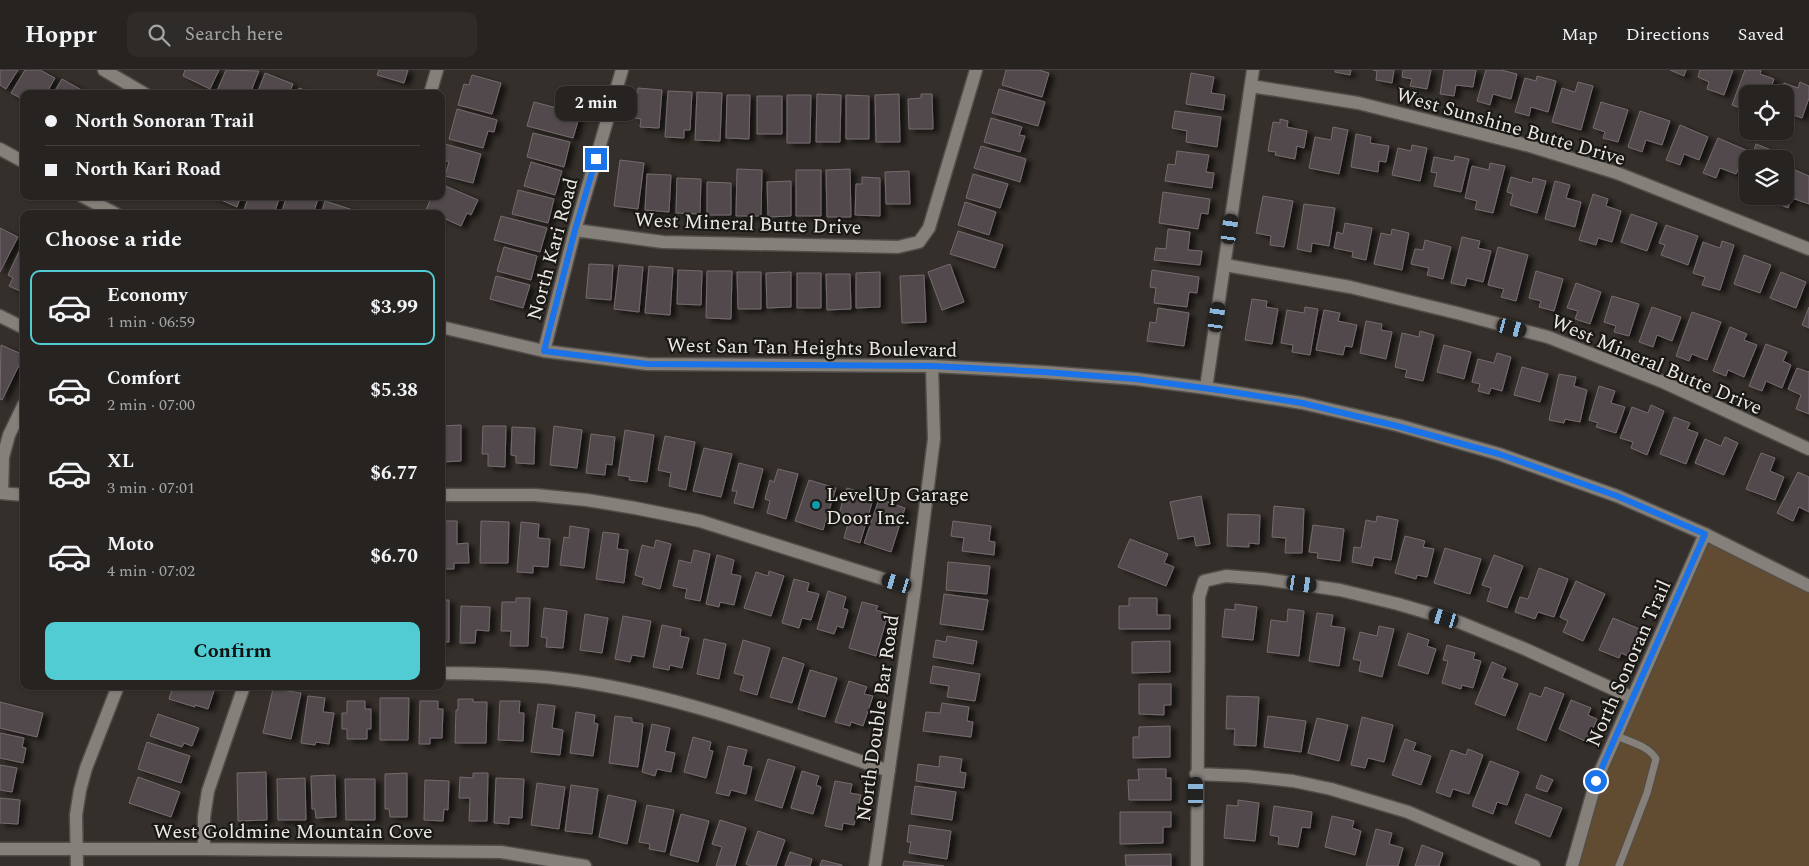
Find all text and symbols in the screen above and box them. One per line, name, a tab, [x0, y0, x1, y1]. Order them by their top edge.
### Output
search box	[127, 12, 477, 57]
text: Hoppr	[25, 17, 97, 53]
text: Search here	[185, 20, 283, 49]
icon: search	[145, 21, 173, 49]
text: Map	[1562, 21, 1598, 48]
text: Directions	[1626, 21, 1710, 48]
text: Saved	[1738, 21, 1784, 48]
street label: West Sunshine Butte Drive	[1392, 80, 1629, 174]
map controls	[1739, 85, 1794, 205]
button: locate	[1739, 85, 1794, 140]
callout: 2 min	[555, 87, 637, 122]
text: 2 min	[575, 91, 617, 115]
text: North Sonoran Trail	[75, 107, 254, 136]
route end	[585, 148, 607, 170]
button: layers	[1739, 150, 1794, 205]
text: North Kari Road	[75, 155, 221, 184]
street label: North Kari Road	[520, 175, 586, 324]
street label: West Mineral Butte Drive	[634, 205, 862, 243]
car	[1220, 213, 1239, 245]
text: Choose a ride	[45, 223, 182, 256]
text: Economy	[107, 281, 188, 310]
icon: car	[47, 285, 92, 330]
text: $3.99	[370, 293, 418, 322]
car	[1207, 301, 1226, 333]
street label: West Mineral Butte Drive	[1546, 307, 1767, 423]
text: 1 min · 06:59	[107, 310, 195, 334]
car	[1495, 317, 1528, 339]
street label: West San Tan Heights Boulevard	[666, 330, 958, 366]
text: Comfort	[107, 364, 181, 393]
icon: car	[47, 368, 92, 413]
text: $5.38	[370, 376, 418, 405]
text: 2 min · 07:00	[107, 393, 195, 417]
text: XL	[107, 447, 134, 476]
icon: car	[47, 451, 92, 496]
text: $6.77	[370, 459, 418, 488]
text: 3 min · 07:01	[107, 476, 195, 500]
place label: LevelUp Garage Door Inc.	[826, 480, 969, 533]
marker: LevelUp Garage Door Inc.	[810, 499, 822, 511]
text: Moto	[107, 530, 154, 559]
icon: car	[47, 534, 92, 579]
text: $6.70	[370, 542, 418, 571]
text: 4 min · 07:02	[107, 559, 195, 583]
car	[880, 571, 913, 595]
car	[1286, 574, 1317, 594]
street label: North Sonoran Trail	[1579, 575, 1679, 752]
car	[1427, 606, 1460, 630]
street label: North Double Bar Road	[849, 613, 907, 824]
button: Confirm	[45, 622, 420, 680]
route start	[1585, 770, 1607, 792]
car	[1188, 777, 1203, 807]
street label: West Goldmine Mountain Cove	[153, 817, 433, 847]

